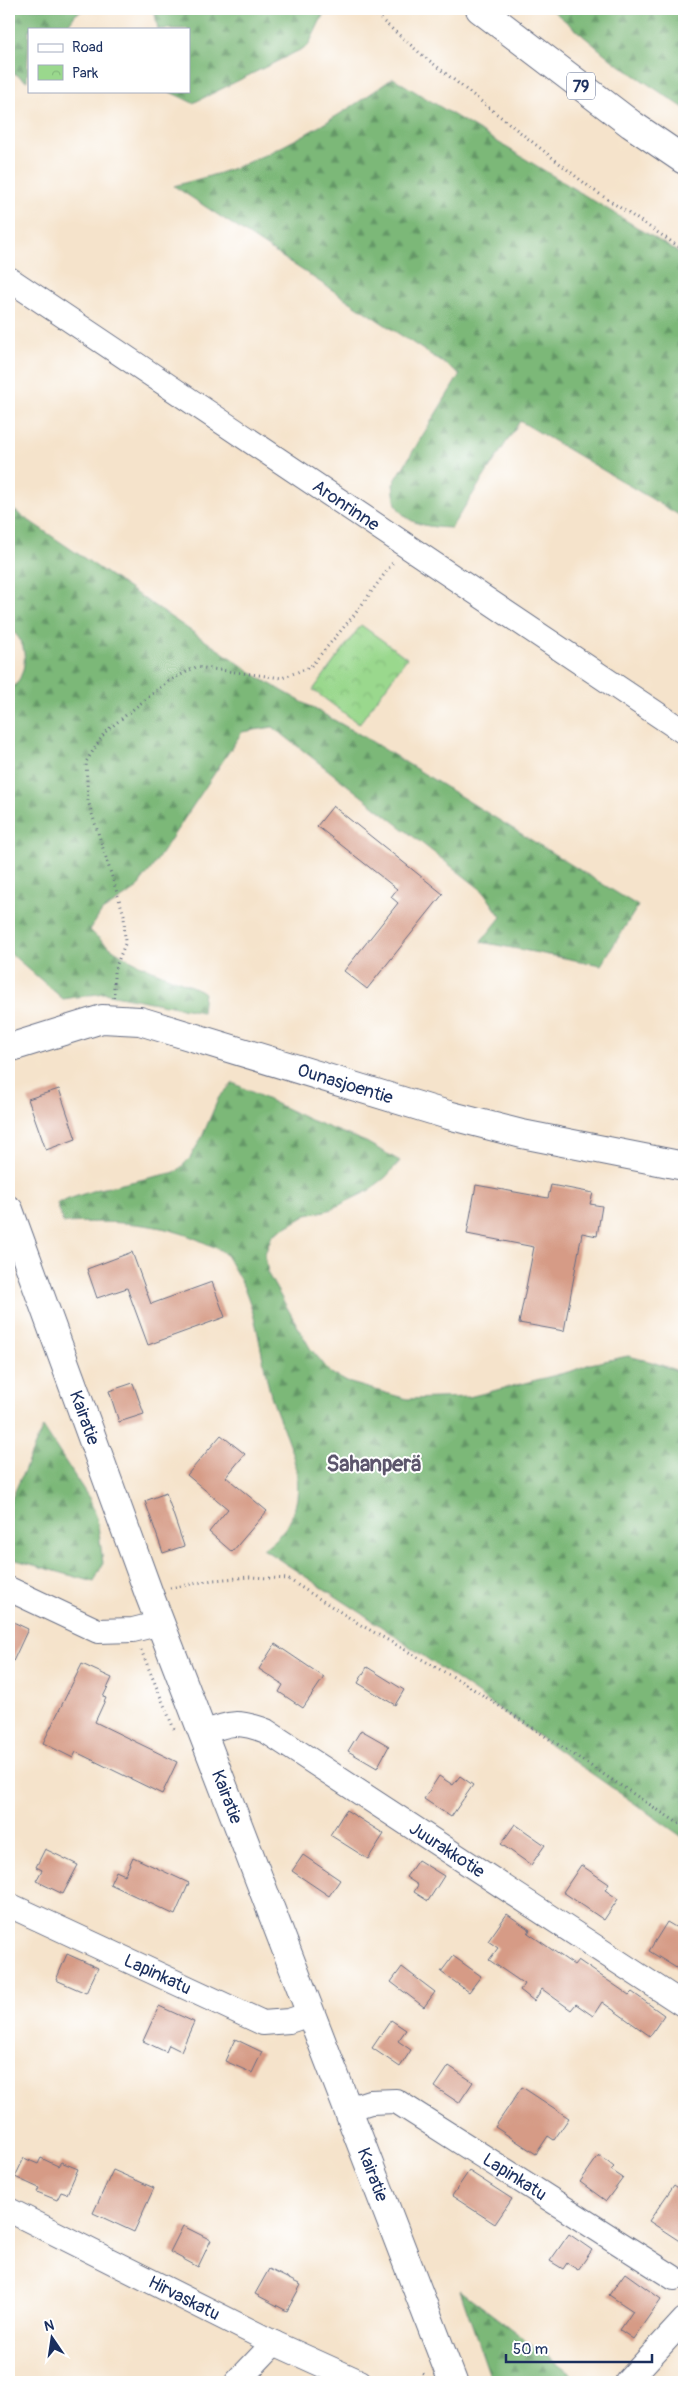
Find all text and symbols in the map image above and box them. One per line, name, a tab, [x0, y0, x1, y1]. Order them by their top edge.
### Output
legend	[28, 28, 190, 92]
text: Road	[72, 38, 103, 57]
text: Park	[72, 64, 99, 83]
road number: 79	[567, 72, 595, 100]
street label: Aronrinne	[308, 475, 384, 537]
street label: Ounasjoentie	[294, 1059, 396, 1110]
street label: Kairatie	[64, 1388, 105, 1448]
district label: Sahanperä	[327, 1450, 421, 1478]
street label: Kairatie	[206, 1767, 248, 1827]
street label: Juurakkotie	[405, 1817, 489, 1883]
street label: Lapinkatu	[120, 1949, 195, 2000]
street label: Kairatie	[352, 2144, 393, 2205]
street label: Lapinkatu	[478, 2148, 551, 2206]
street label: Hirvaskatu	[144, 2271, 224, 2326]
north arrow	[28, 2314, 78, 2364]
text: N	[43, 2316, 56, 2335]
scale bar	[506, 2331, 652, 2363]
text: 50 m	[513, 2340, 548, 2359]

